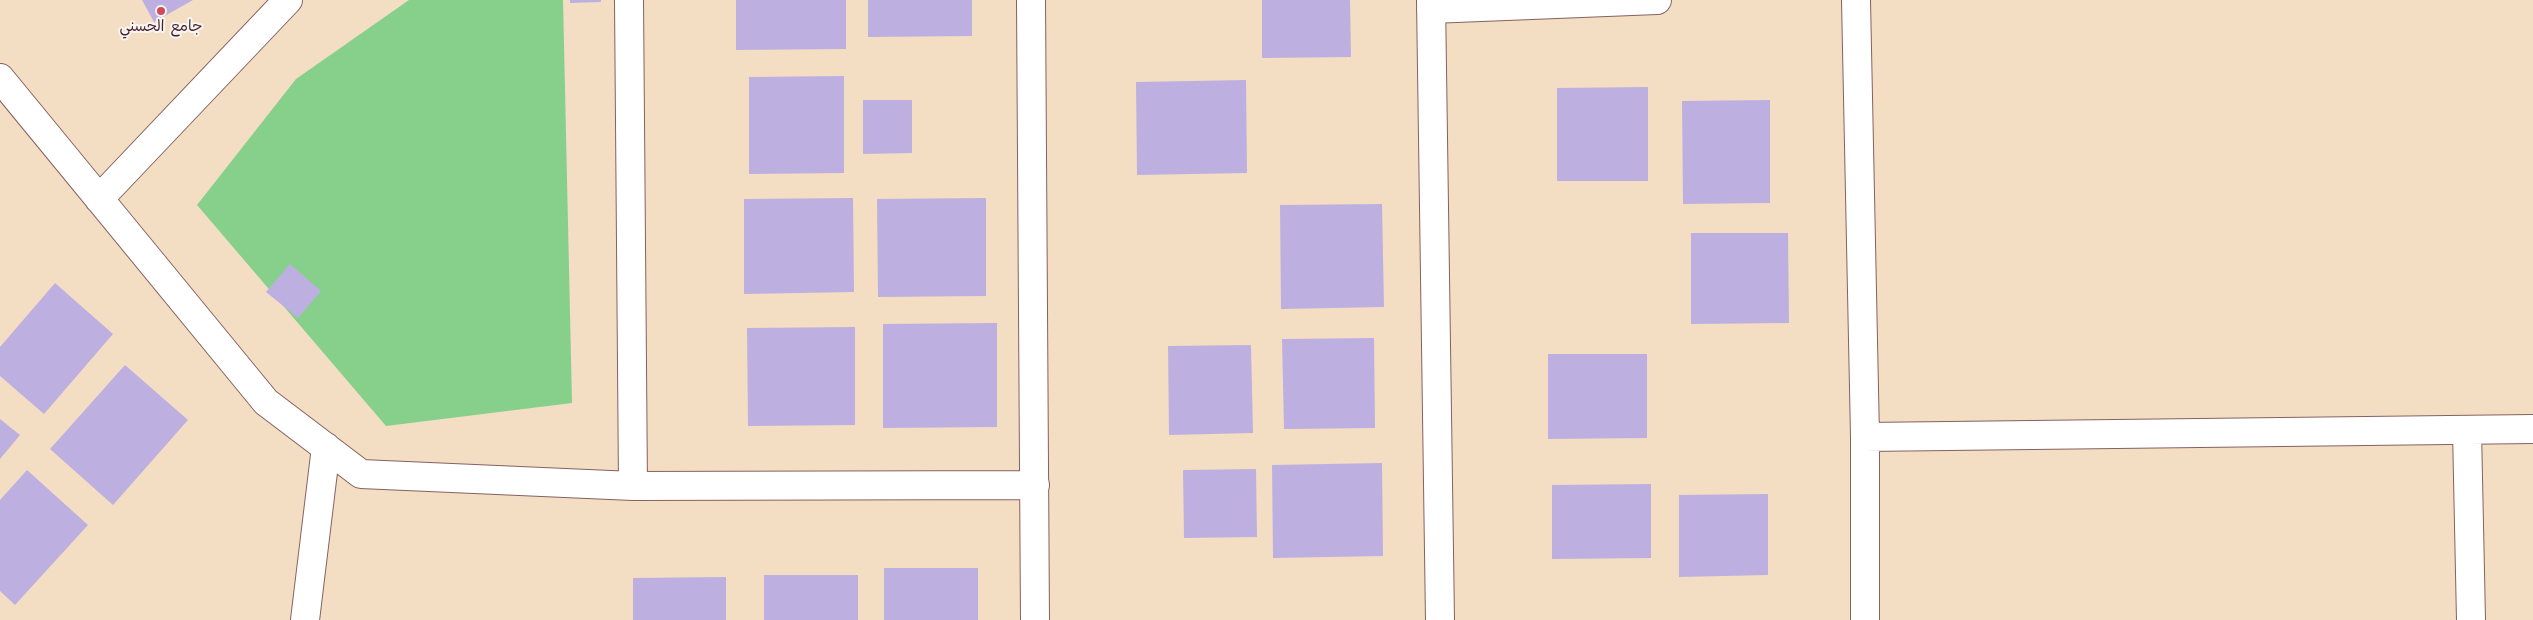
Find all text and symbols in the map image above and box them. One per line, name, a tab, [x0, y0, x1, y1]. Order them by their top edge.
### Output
marker: جامع الحسني	[155, 5, 167, 17]
place label: جامع الحسني	[120, 19, 202, 37]

